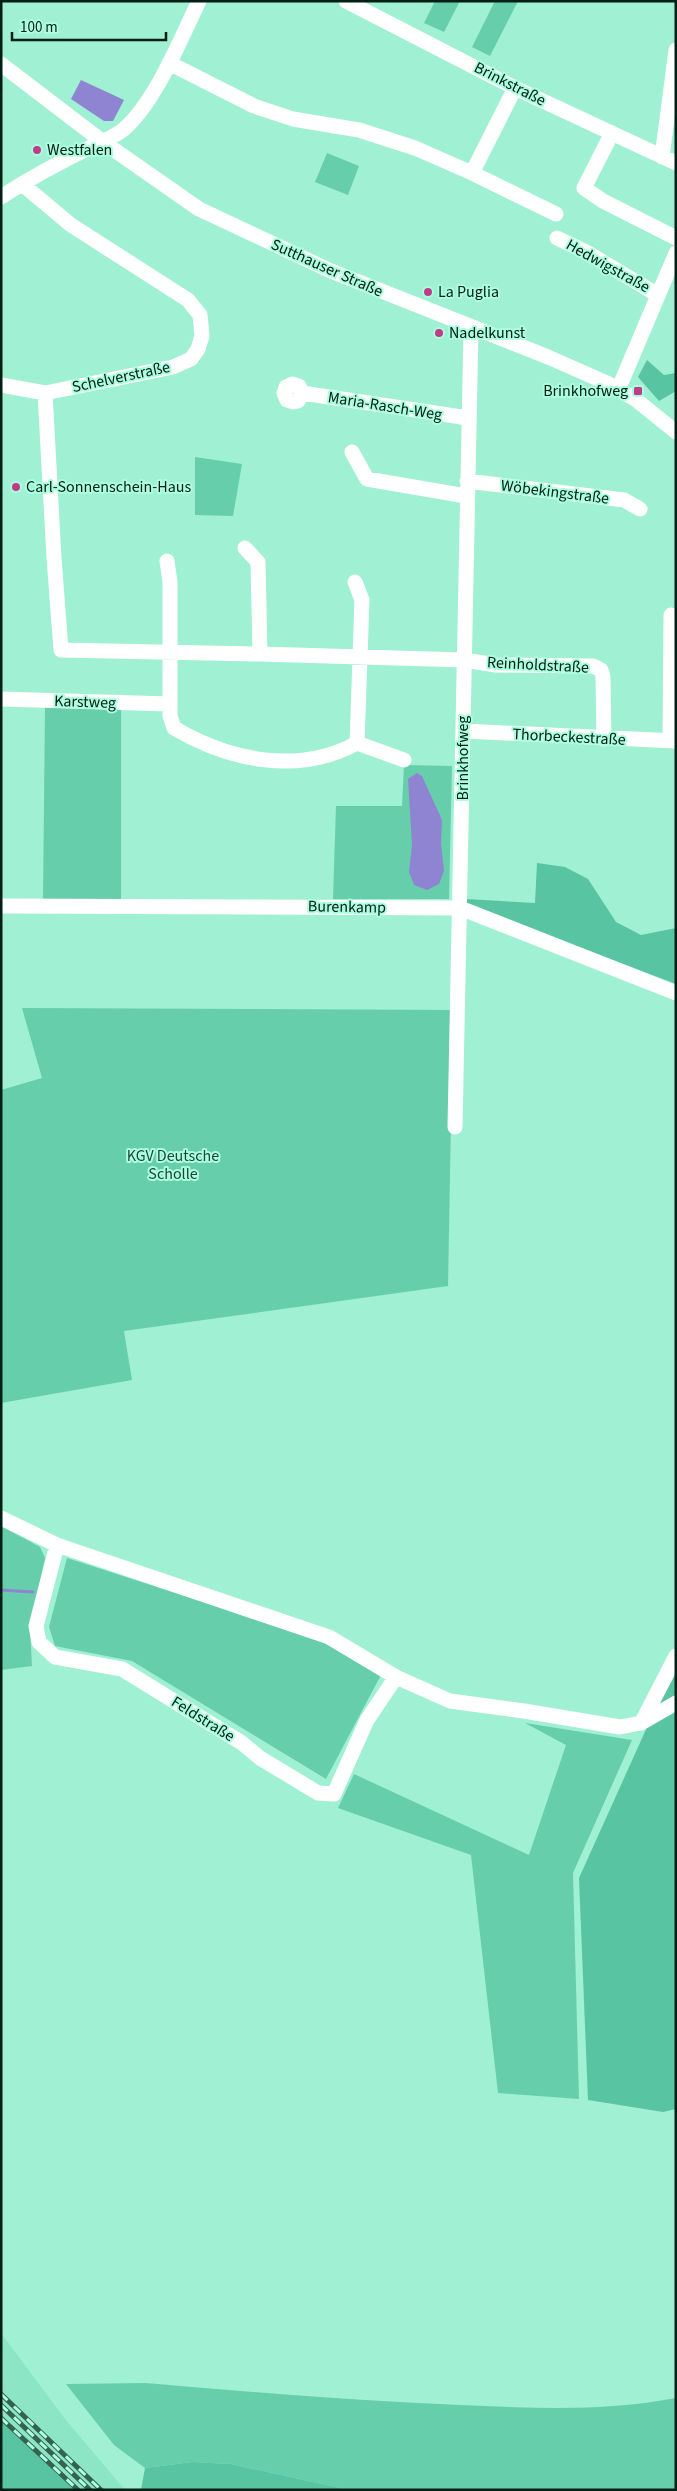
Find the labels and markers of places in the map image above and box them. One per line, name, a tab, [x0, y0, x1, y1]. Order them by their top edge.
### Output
place label: Westfalen	[47, 139, 112, 161]
marker: Westfalen	[31, 144, 43, 156]
place label: La Puglia	[438, 281, 499, 303]
marker: La Puglia	[422, 286, 434, 298]
place label: Nadelkunst	[449, 322, 526, 344]
marker: Nadelkunst	[433, 327, 445, 339]
place label: Brinkhofweg	[543, 380, 628, 402]
marker: Brinkhofweg	[632, 385, 644, 397]
place label: Carl-Sonnenschein-Haus	[26, 476, 191, 498]
marker: Carl-Sonnenschein-Haus	[10, 481, 22, 493]

